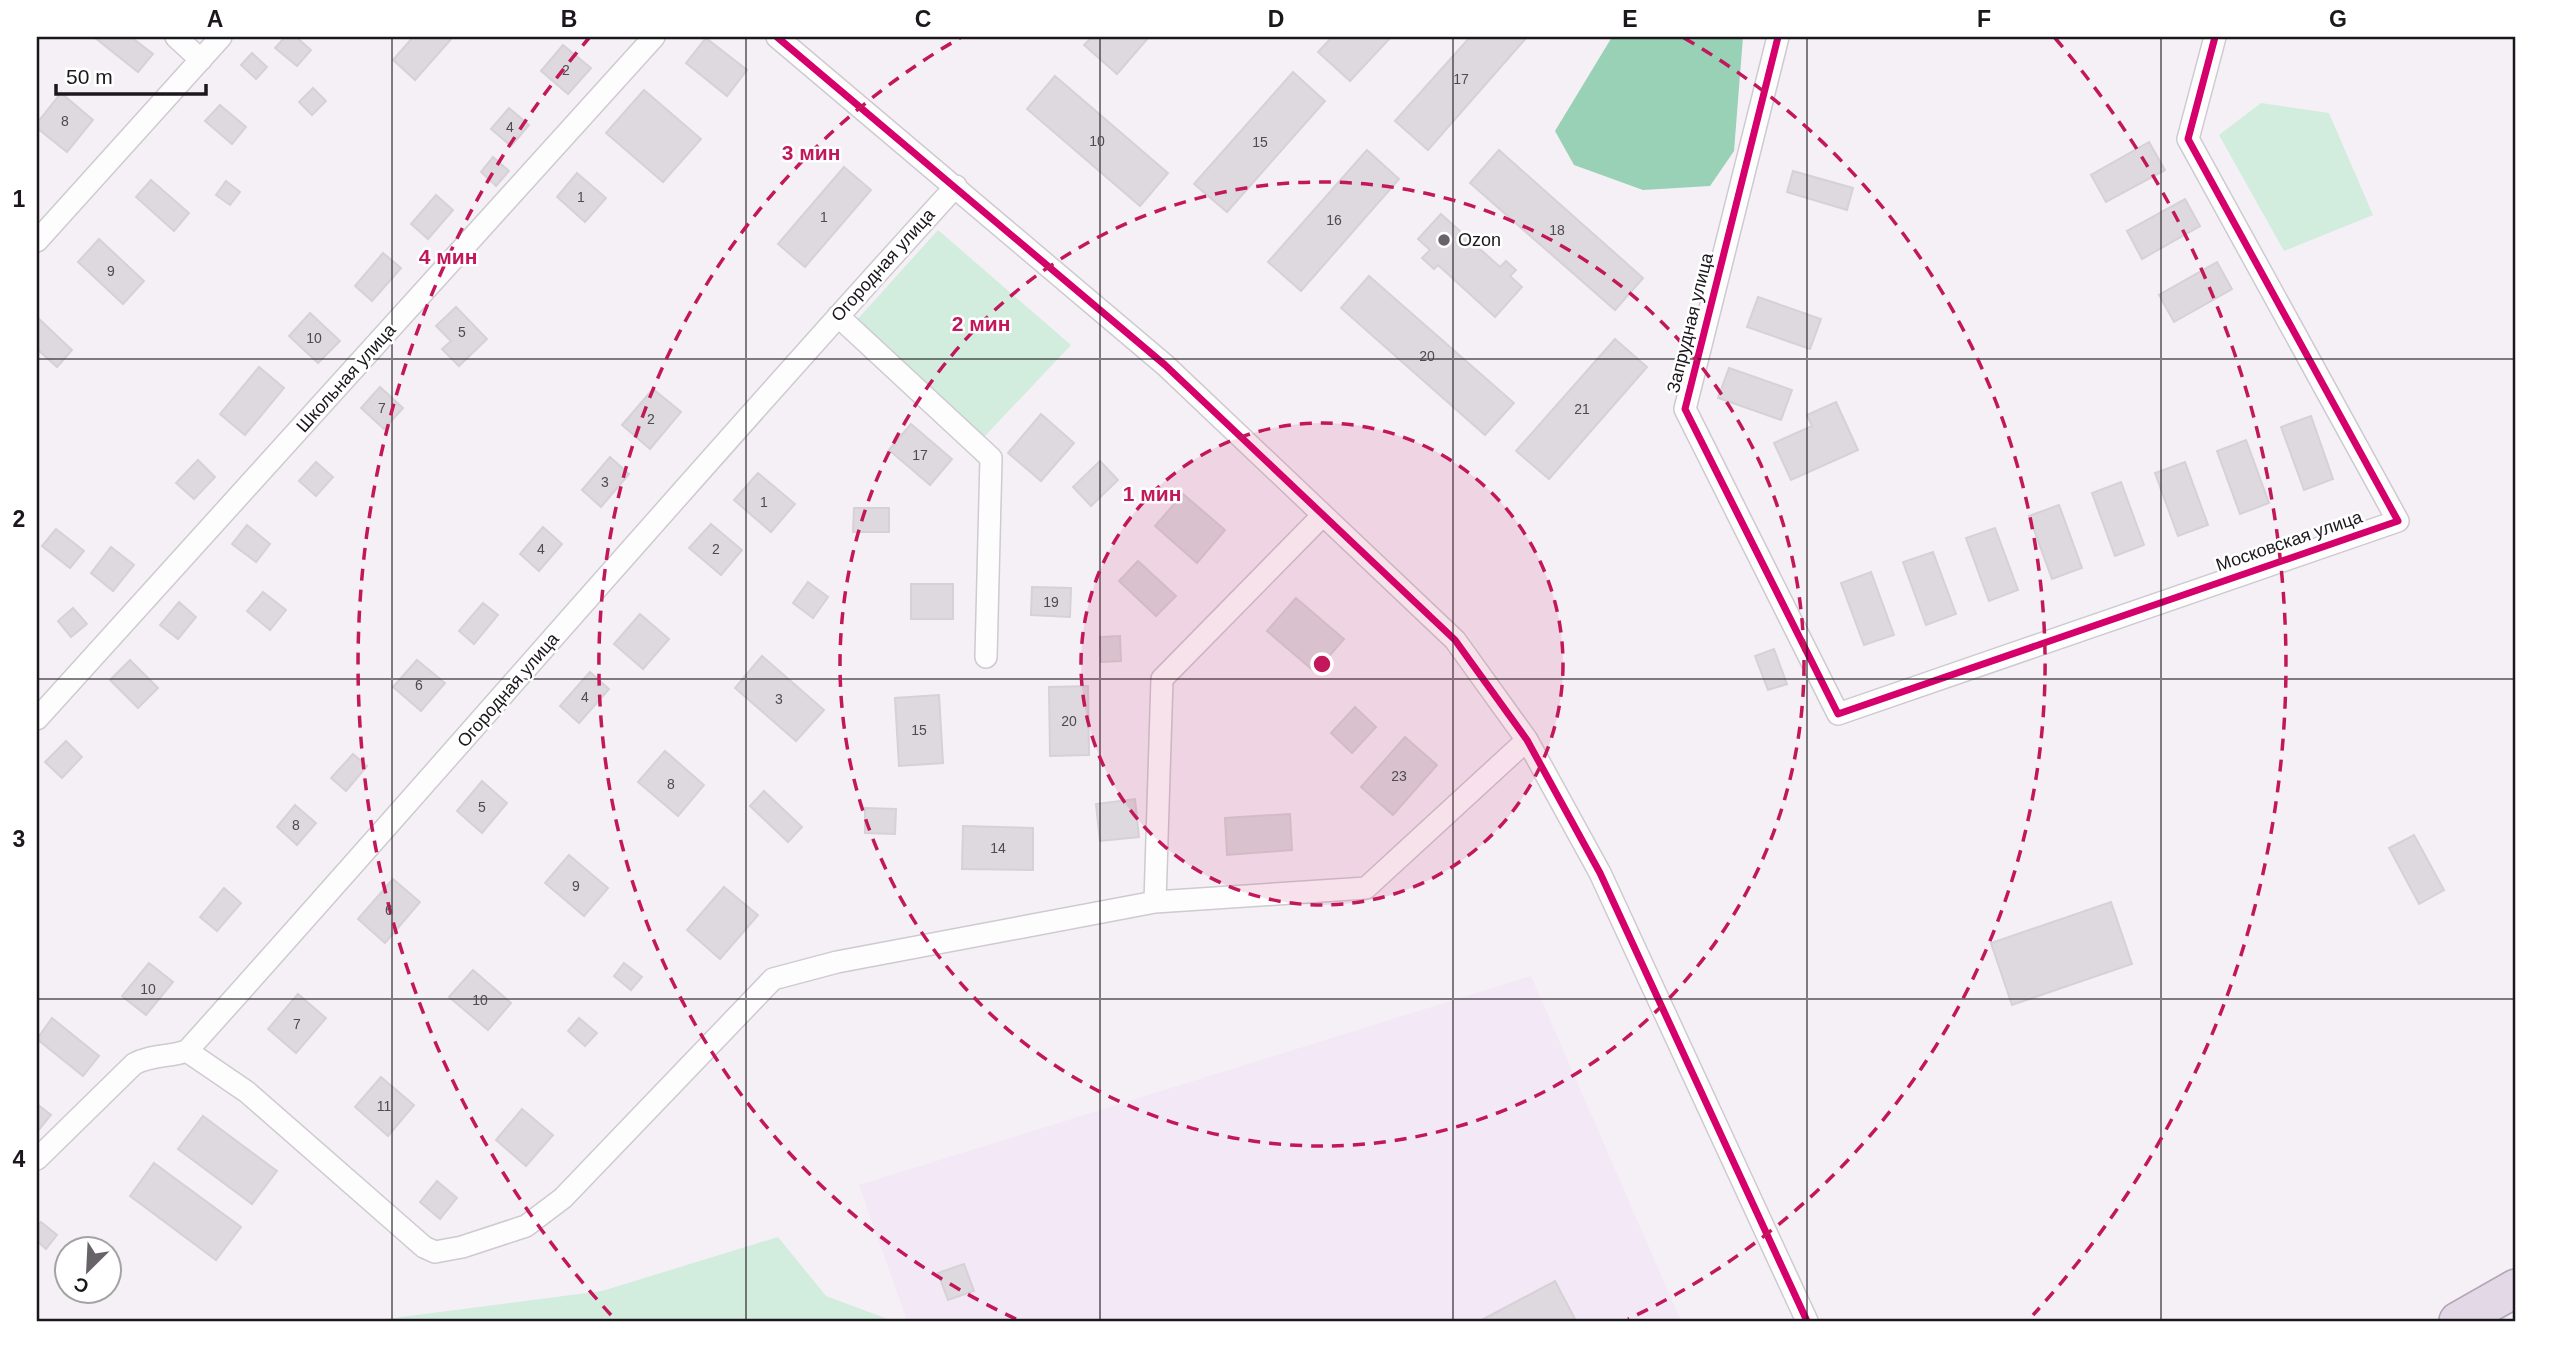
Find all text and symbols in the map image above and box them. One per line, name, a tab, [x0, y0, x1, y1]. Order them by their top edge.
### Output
text: A	[207, 6, 223, 32]
text: B	[561, 6, 577, 32]
text: C	[915, 6, 931, 32]
text: D	[1268, 6, 1284, 32]
text: E	[1622, 6, 1638, 32]
text: F	[1977, 6, 1991, 32]
text: G	[2329, 6, 2347, 32]
scale bar	[56, 52, 206, 96]
house number: 2	[562, 62, 570, 78]
text: 50 m	[66, 65, 113, 88]
house number: 17	[1453, 71, 1469, 87]
house number: 8	[61, 113, 69, 129]
house number: 4	[506, 119, 514, 135]
house number: 10	[1089, 133, 1105, 149]
house number: 15	[1252, 134, 1268, 150]
text: 3 мин	[782, 141, 840, 164]
text: 1	[13, 186, 26, 212]
house number: 1	[577, 189, 585, 205]
street label: Огородная улица	[827, 204, 939, 325]
house number: 1	[820, 209, 828, 225]
house number: 16	[1326, 212, 1342, 228]
house number: 18	[1549, 222, 1565, 238]
place label: Ozon	[1458, 230, 1501, 250]
marker: Ozon	[1436, 232, 1452, 248]
text: 4 мин	[419, 245, 477, 268]
street label: Запрудная улица	[1663, 250, 1717, 395]
house number: 9	[107, 263, 115, 279]
text: 2 мин	[952, 312, 1010, 335]
street label: Школьная улица	[292, 319, 400, 436]
house number: 5	[458, 324, 466, 340]
house number: 10	[306, 330, 322, 346]
house number: 20	[1419, 348, 1435, 364]
house number: 7	[378, 400, 386, 416]
house number: 21	[1574, 401, 1590, 417]
house number: 2	[647, 411, 655, 427]
house number: 17	[912, 447, 928, 463]
house number: 3	[601, 474, 609, 490]
text: 1 мин	[1123, 482, 1181, 505]
house number: 1	[760, 494, 768, 510]
text: 2	[13, 506, 25, 532]
street label: Московская улица	[2213, 506, 2366, 575]
house number: 4	[537, 541, 545, 557]
house number: 2	[712, 541, 720, 557]
house number: 19	[1043, 594, 1059, 610]
street label: Огородная улица	[453, 628, 564, 751]
centre of rings	[1310, 652, 1334, 676]
house number: 6	[415, 677, 423, 693]
house number: 4	[581, 689, 589, 705]
house number: 3	[775, 691, 783, 707]
house number: 20	[1061, 713, 1077, 729]
house number: 15	[911, 722, 927, 738]
house number: 23	[1391, 768, 1407, 784]
house number: 8	[667, 776, 675, 792]
house number: 5	[478, 799, 486, 815]
house number: 8	[292, 817, 300, 833]
text: 3	[13, 826, 25, 852]
house number: 14	[990, 840, 1006, 856]
house number: 9	[572, 878, 580, 894]
house number: 6	[385, 902, 393, 918]
house number: 10	[140, 981, 156, 997]
house number: 10	[472, 992, 488, 1008]
house number: 7	[293, 1016, 301, 1032]
house number: 11	[377, 1098, 391, 1114]
text: 4	[13, 1146, 26, 1172]
north arrow	[52, 1236, 122, 1306]
text: С	[71, 1273, 92, 1297]

